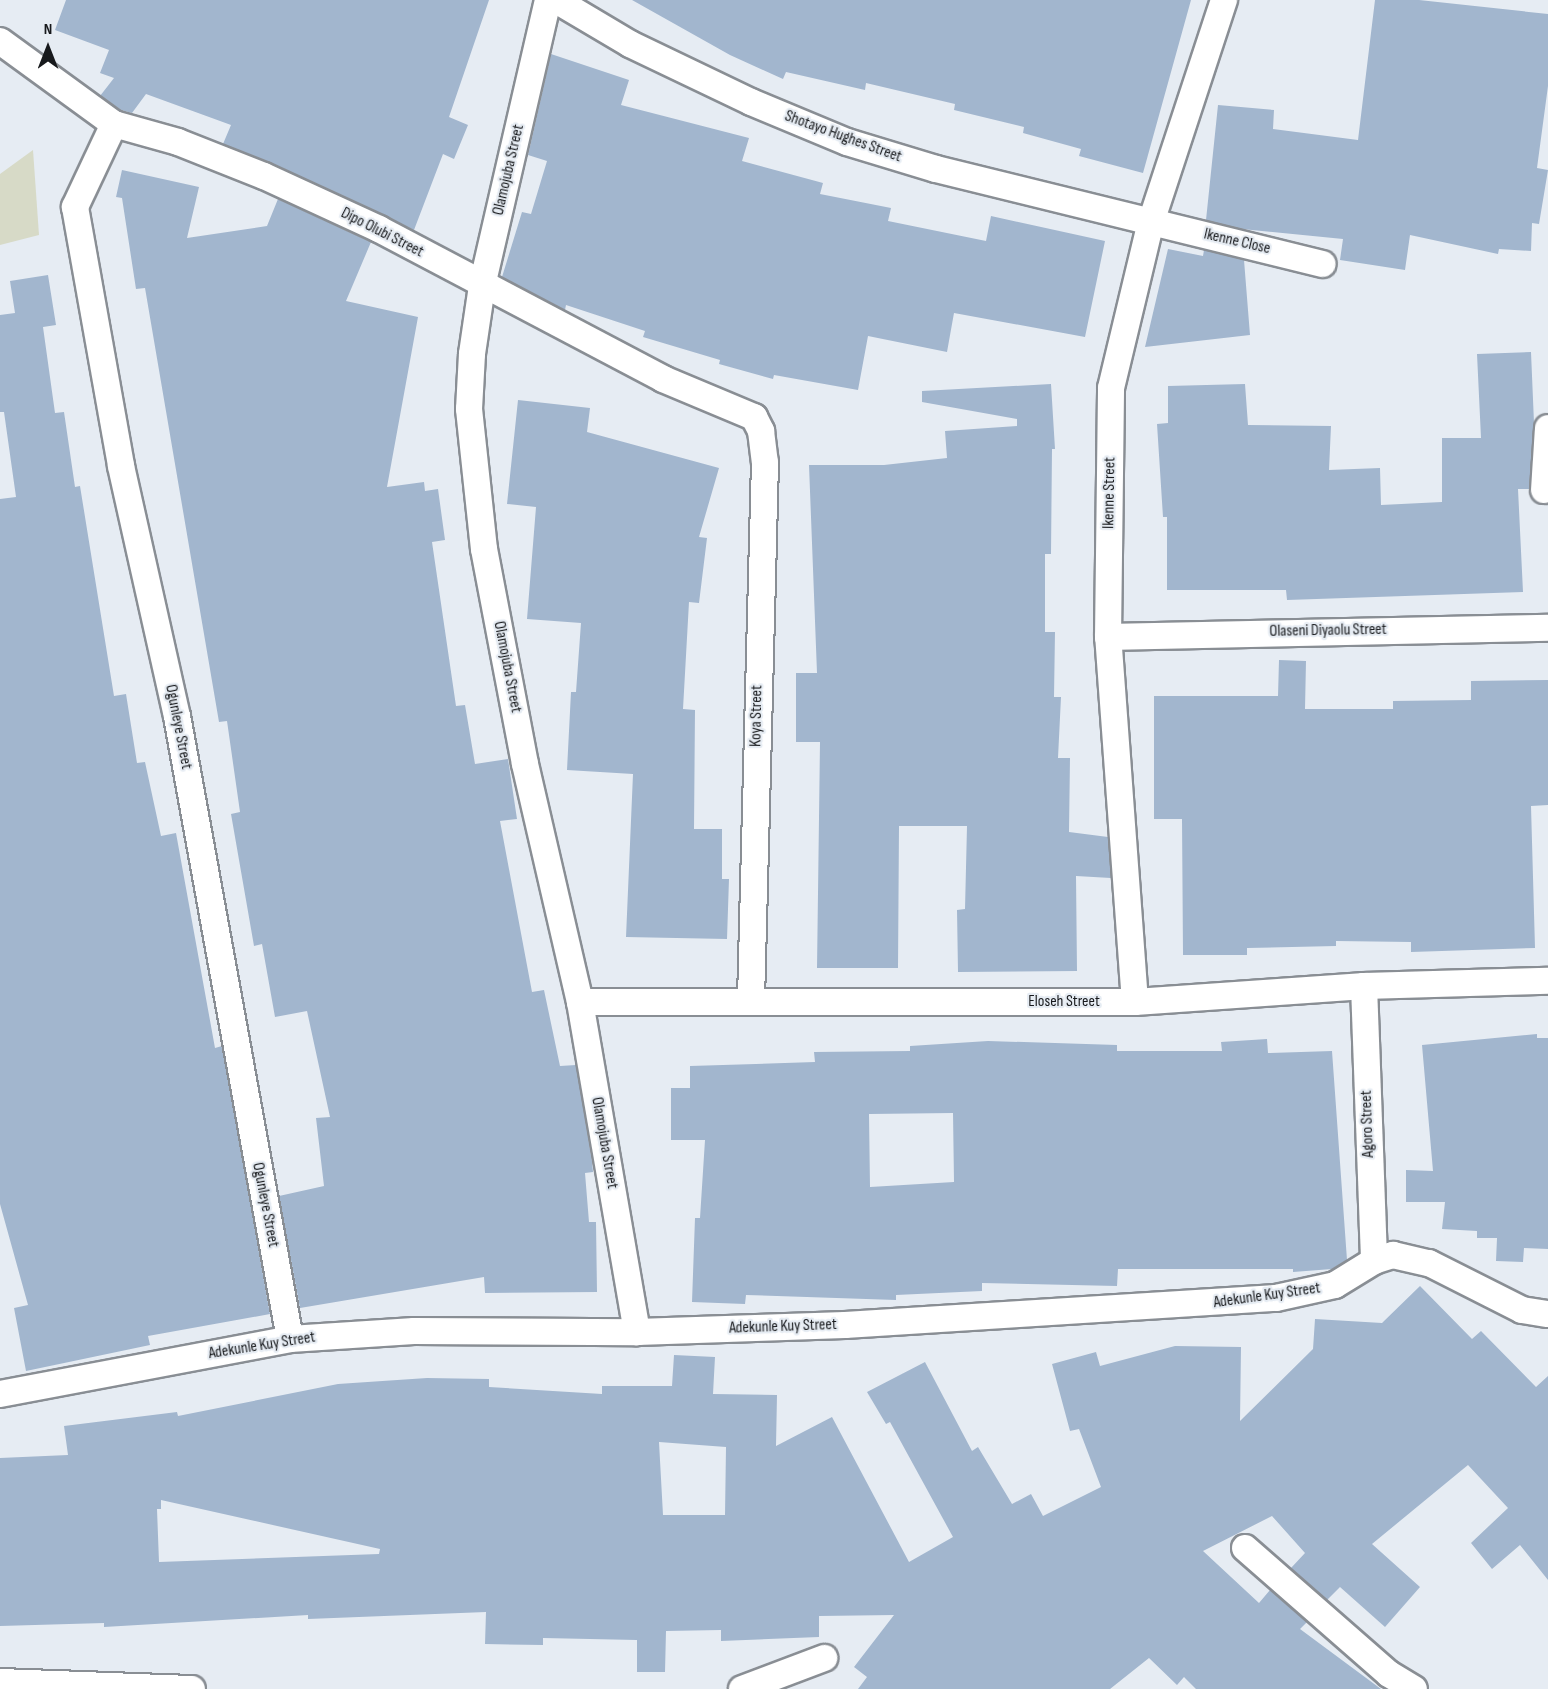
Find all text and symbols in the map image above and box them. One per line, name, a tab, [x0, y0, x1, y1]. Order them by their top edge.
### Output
north arrow	[18, 18, 78, 78]
text: N	[44, 20, 52, 39]
street label: Shotayo Hughes Street	[782, 107, 904, 167]
street label: Olamojuba Street	[489, 123, 529, 217]
street label: Dipo Olubi Street	[337, 204, 427, 262]
street label: Ikenne Close	[1202, 225, 1272, 259]
street label: Ikenne Street	[1100, 457, 1120, 529]
street label: Olamojuba Street	[489, 620, 525, 714]
street label: Olaseni Diyaolu Street	[1269, 620, 1387, 642]
street label: Ogunleye Street	[160, 683, 196, 771]
street label: Koya Street	[747, 685, 767, 747]
street label: Eloseh Street	[1028, 992, 1100, 1012]
street label: Agoro Street	[1357, 1090, 1379, 1158]
street label: Olamojuba Street	[587, 1096, 621, 1190]
street label: Ogunleye Street	[247, 1161, 283, 1249]
street label: Adekunle Kuy Street	[1212, 1279, 1322, 1313]
street label: Adekunle Kuy Street	[729, 1316, 837, 1338]
street label: Adekunle Kuy Street	[207, 1328, 317, 1364]

